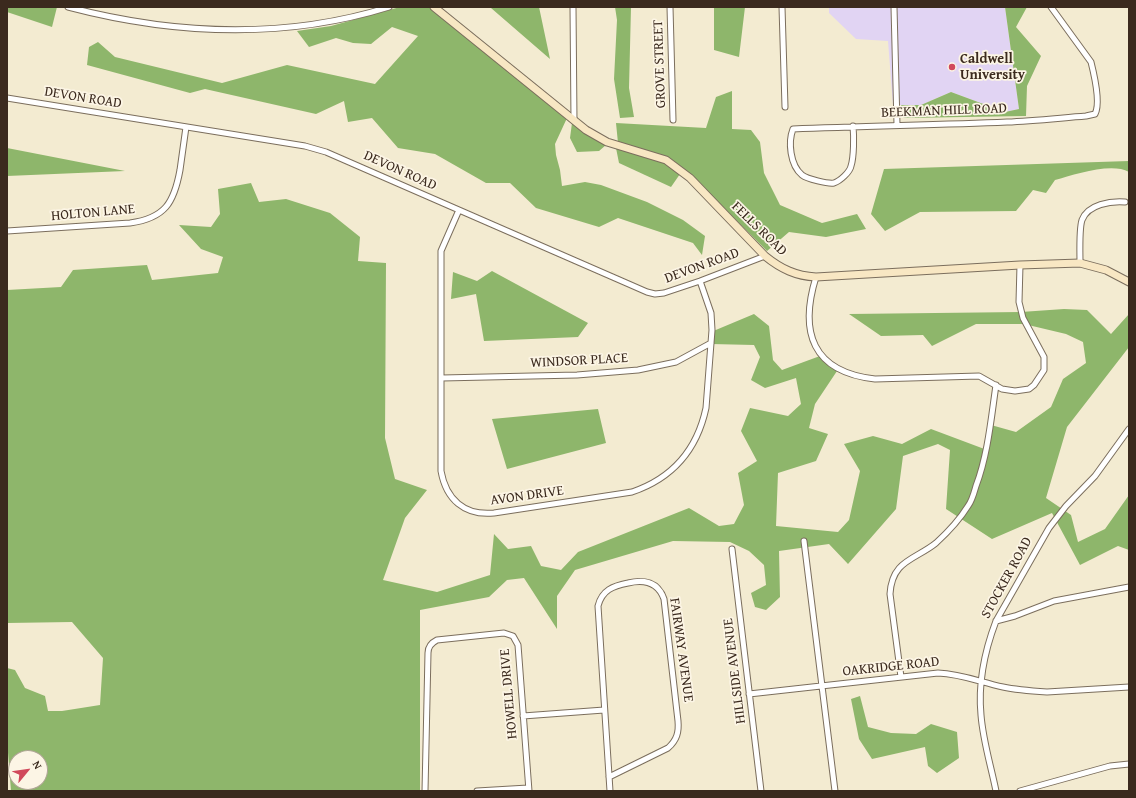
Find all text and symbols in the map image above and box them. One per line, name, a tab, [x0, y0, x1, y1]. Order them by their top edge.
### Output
street label: GROVE STREET	[650, 19, 670, 109]
place label: Caldwell University	[960, 51, 1025, 84]
marker: Caldwell University	[947, 62, 957, 72]
street label: DEVON ROAD	[43, 84, 123, 112]
street label: BEEKMAN HILL ROAD	[881, 100, 1007, 122]
street label: DEVON ROAD	[361, 147, 439, 195]
street label: FELLS ROAD	[728, 198, 790, 260]
street label: HOLTON LANE	[50, 201, 136, 225]
street label: DEVON ROAD	[662, 245, 742, 287]
street label: WINDSOR PLACE	[530, 350, 628, 372]
street label: AVON DRIVE	[489, 483, 565, 509]
street label: STOCKER ROAD	[978, 534, 1036, 622]
street label: FAIRWAY AVENUE	[665, 597, 697, 703]
street label: HILLSIDE AVENUE	[720, 617, 750, 725]
street label: HOWELL DRIVE	[497, 648, 521, 740]
street label: OAKRIDGE ROAD	[842, 654, 940, 680]
north arrow	[8, 750, 48, 790]
text: N	[29, 758, 46, 772]

